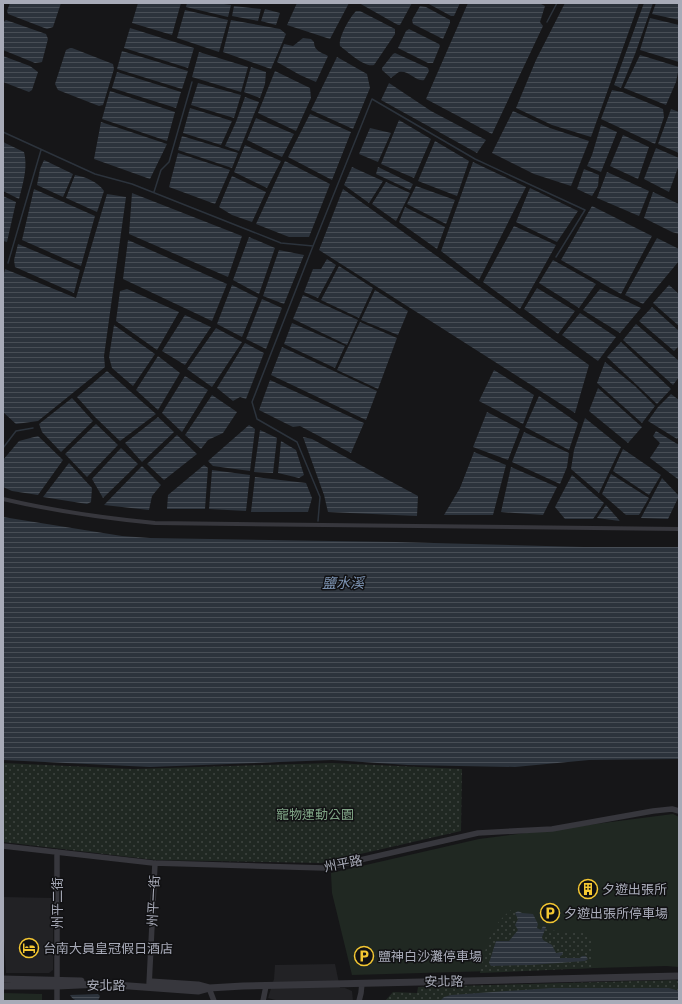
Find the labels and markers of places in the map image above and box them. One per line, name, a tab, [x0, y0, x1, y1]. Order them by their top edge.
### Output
building icon: 夕遊出張所	[577, 878, 599, 900]
place label: 夕遊出張所	[602, 882, 667, 898]
parking icon: 夕遊出張所停車場	[539, 902, 561, 924]
place label: 夕遊出張所停車場	[564, 906, 668, 922]
hotel icon: 台南大員皇冠假日酒店	[18, 937, 40, 959]
place label: 台南大員皇冠假日酒店	[43, 941, 173, 957]
parking icon: 鹽神白沙灘停車場	[353, 945, 375, 967]
place label: 鹽神白沙灘停車場	[378, 949, 482, 965]

